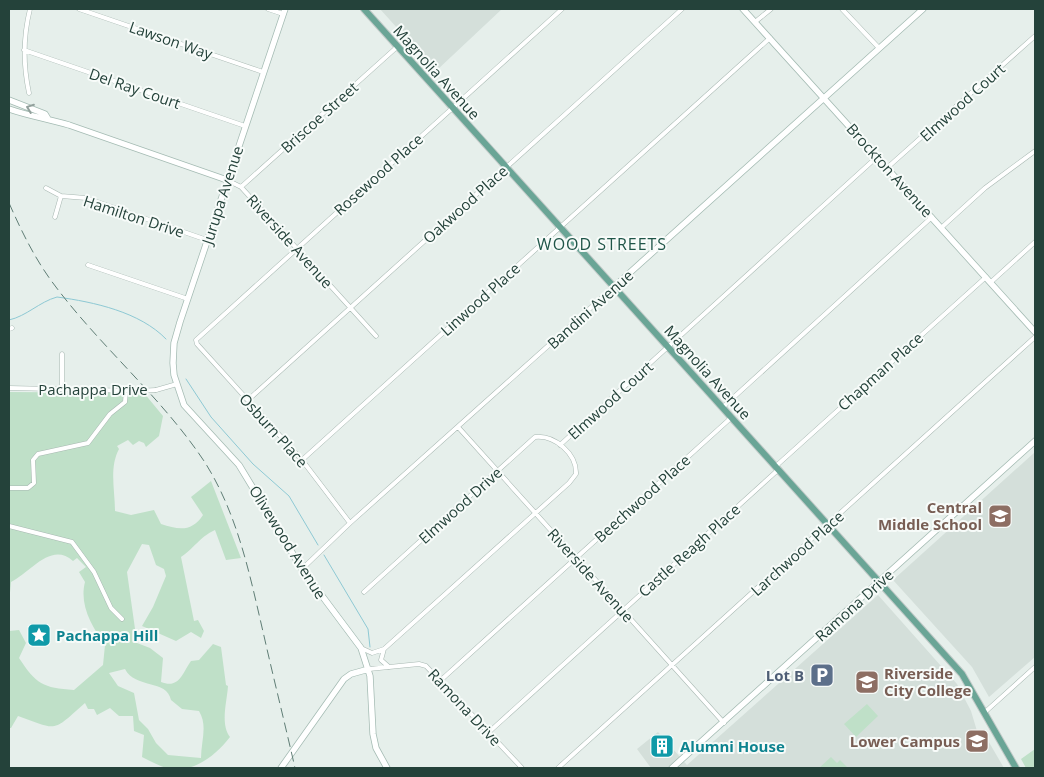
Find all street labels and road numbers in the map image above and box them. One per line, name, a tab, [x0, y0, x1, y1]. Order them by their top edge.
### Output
street label: Lawson Way	[127, 16, 216, 64]
street label: Magnolia Avenue	[389, 21, 485, 123]
street label: Elmwood Court	[915, 58, 1009, 146]
street label: Del Ray Court	[87, 63, 183, 113]
street label: Briscoe Street	[276, 77, 362, 157]
street label: Brockton Avenue	[843, 119, 937, 221]
street label: Rosewood Place	[329, 129, 427, 219]
street label: Jurupa Avenue	[196, 143, 247, 249]
street label: Oakwood Place	[418, 161, 512, 247]
street label: Hamilton Drive	[81, 190, 187, 242]
street label: Riverside Avenue	[243, 190, 337, 292]
street label: Linwood Place	[436, 258, 524, 340]
street label: Bandini Avenue	[543, 265, 637, 353]
street label: Magnolia Avenue	[660, 321, 756, 423]
street label: Chapman Place	[833, 327, 927, 415]
street label: Elmwood Court	[563, 356, 657, 444]
street label: Pachappa Drive	[38, 379, 148, 399]
street label: Osburn Place	[235, 389, 313, 471]
street label: Beechwood Place	[590, 450, 694, 546]
street label: Elmwood Drive	[414, 462, 506, 548]
street label: Olivewood Avenue	[245, 482, 331, 602]
street label: Castle Reagh Place	[634, 499, 744, 601]
street label: Larchwood Place	[746, 506, 848, 600]
street label: Riverside Avenue	[544, 524, 638, 626]
street label: Ramona Drive	[811, 565, 897, 645]
street label: Ramona Drive	[424, 664, 506, 750]

